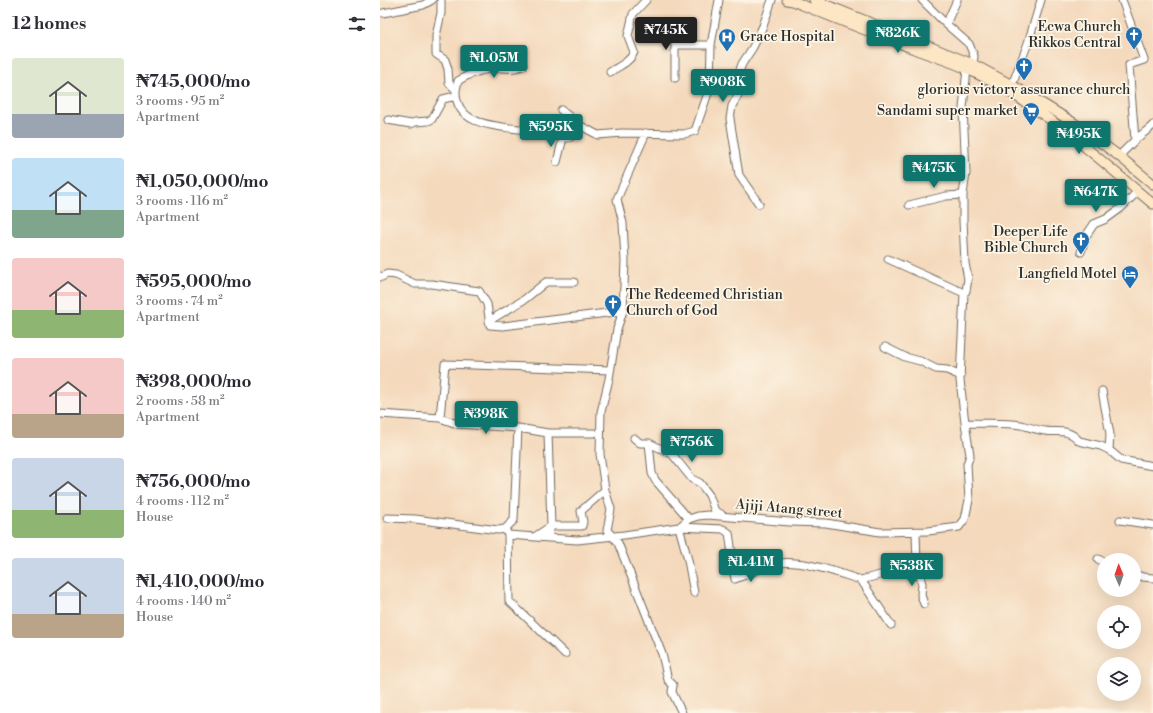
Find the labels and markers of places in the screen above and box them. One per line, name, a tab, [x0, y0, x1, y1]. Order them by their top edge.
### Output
pin: ₦745K	[638, 17, 694, 51]
place label: Ecwa Church Rikkos Central	[1028, 18, 1122, 52]
pin: ₦826K	[870, 20, 926, 54]
church icon: Ecwa Church Rikkos Central	[1124, 25, 1144, 50]
hospital icon: Grace Hospital	[717, 27, 737, 52]
place label: Grace Hospital	[740, 28, 835, 46]
pin: ₦1.05M	[461, 45, 527, 79]
church icon: glorious victory assurance church	[1014, 56, 1034, 81]
pin: ₦908K	[695, 69, 751, 103]
place label: glorious victory assurance church	[918, 81, 1131, 99]
supermarket icon: Sandami super market	[1021, 101, 1041, 126]
place label: Sandami super market	[877, 102, 1018, 120]
pin: ₦595K	[523, 114, 579, 148]
pin: ₦495K	[1051, 121, 1107, 155]
pin: ₦475K	[906, 155, 962, 189]
pin: ₦647K	[1068, 179, 1124, 213]
place label: Deeper Life Bible Church	[983, 223, 1069, 257]
church icon: Deeper Life Bible Church	[1071, 230, 1091, 255]
hotel icon: Langfield Motel	[1120, 264, 1140, 289]
place label: Langfield Motel	[1018, 265, 1117, 283]
place label: The Redeemed Christian Church of God	[626, 286, 784, 320]
church icon: The Redeemed Christian Church of God	[603, 293, 623, 318]
pin: ₦398K	[458, 401, 514, 435]
pin: ₦756K	[664, 429, 720, 463]
pin: ₦1.41M	[718, 549, 784, 583]
pin: ₦538K	[884, 553, 940, 587]

